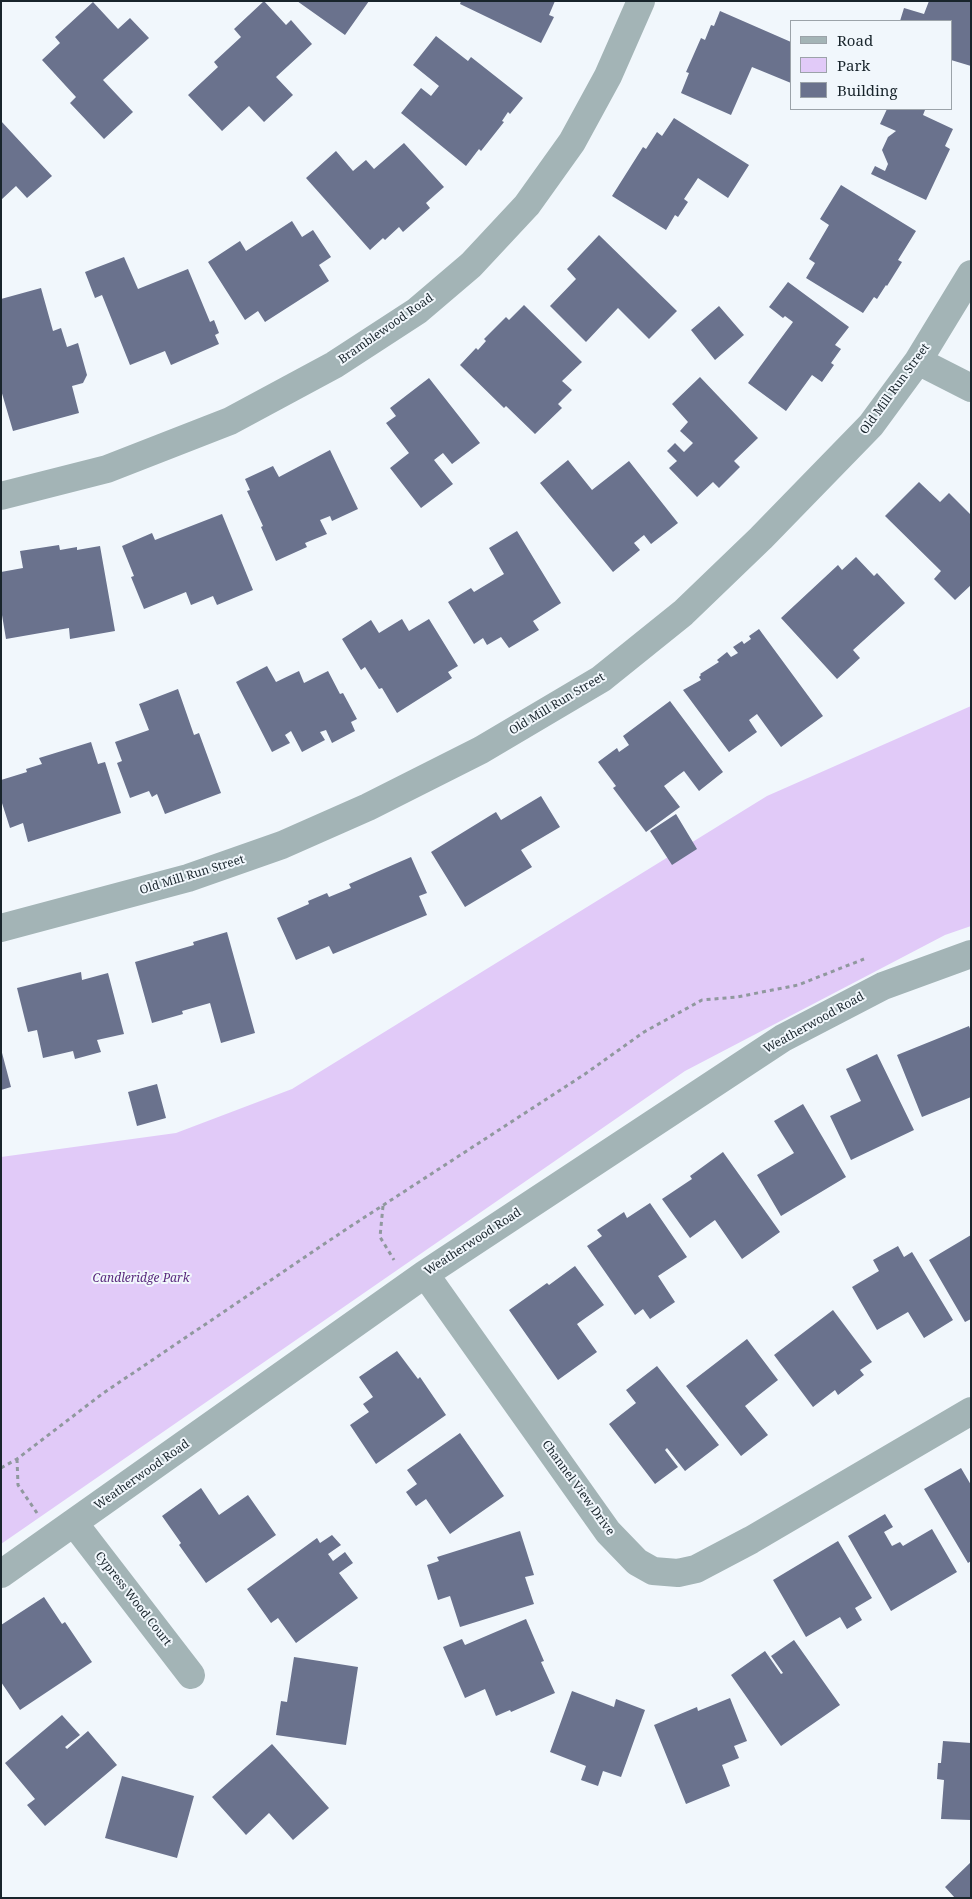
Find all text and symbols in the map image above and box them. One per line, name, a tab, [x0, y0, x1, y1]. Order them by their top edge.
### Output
legend	[790, 20, 952, 110]
text: Road	[837, 30, 873, 50]
text: Park	[837, 55, 870, 75]
text: Building	[837, 80, 898, 100]
street label: Bramblewood Road	[336, 291, 436, 367]
street label: Old Mill Run Street	[857, 341, 933, 437]
street label: Old Mill Run Street	[507, 670, 607, 738]
street label: Old Mill Run Street	[138, 852, 246, 898]
street label: Weatherwood Road	[761, 989, 867, 1057]
street label: Weatherwood Road	[422, 1205, 524, 1279]
park label: Candleridge Park	[93, 1272, 189, 1286]
street label: Weatherwood Road	[92, 1437, 192, 1513]
street label: Channel View Drive	[539, 1438, 617, 1538]
street label: Cypress Wood Court	[92, 1549, 174, 1649]

